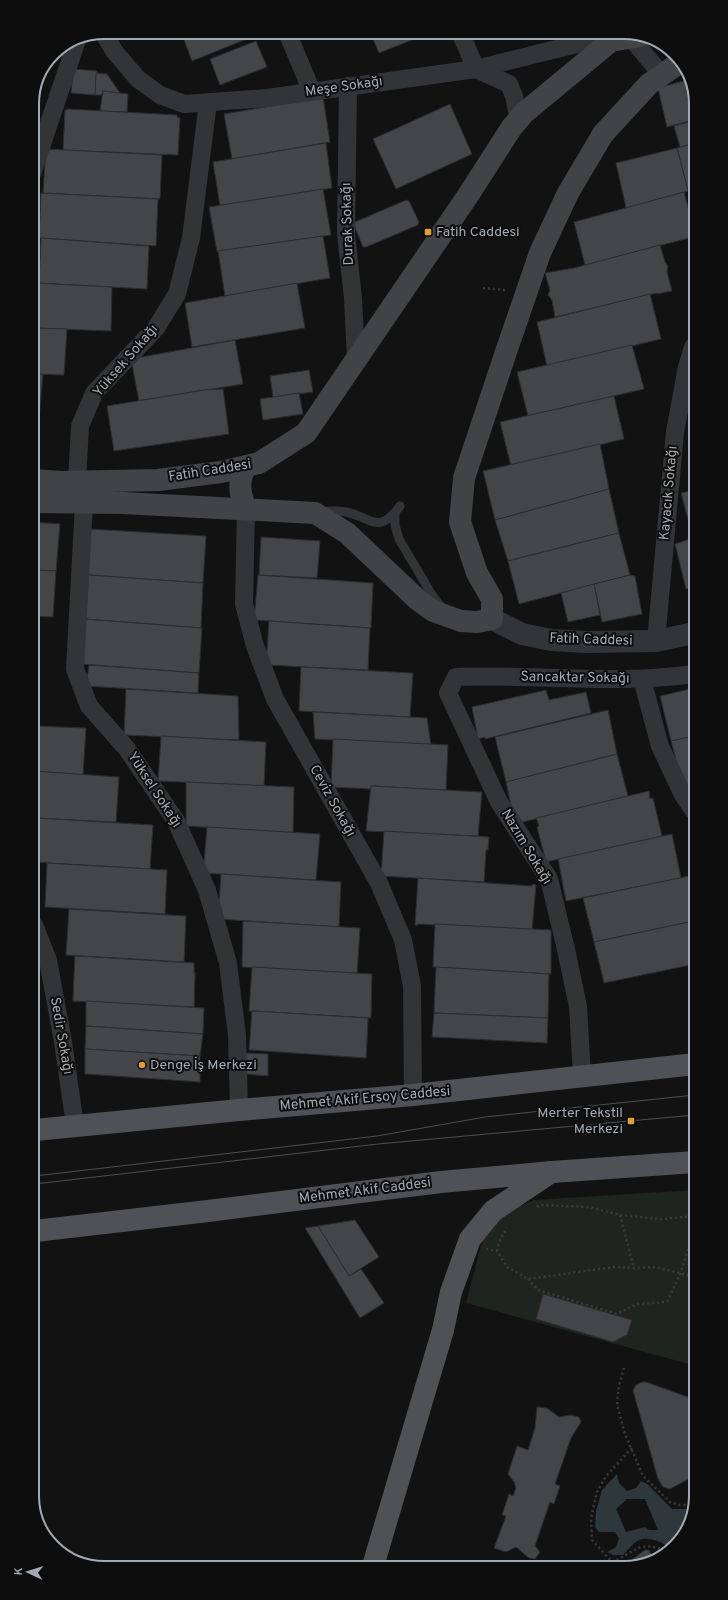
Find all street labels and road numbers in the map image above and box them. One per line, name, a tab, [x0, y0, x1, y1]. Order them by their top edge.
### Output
street label: Meşe Sokağı	[304, 73, 384, 101]
street label: Durak Sokağı	[338, 182, 358, 266]
street label: Yüksek Sokağı	[90, 321, 162, 401]
street label: Kayacık Sokağı	[656, 445, 682, 541]
street label: Fatih Caddesi	[167, 456, 253, 486]
street label: Fatih Caddesi	[549, 630, 633, 650]
street label: Sancaktar Sokağı	[520, 669, 630, 687]
street label: Yüksel Sokağı	[123, 749, 185, 831]
street label: Ceviz Sokağı	[305, 762, 359, 840]
street label: Nazım Sokağı	[497, 806, 555, 888]
street label: Sedir Sokağı	[46, 996, 76, 1076]
street label: Mehmet Akif Ersoy Caddesi	[279, 1083, 451, 1115]
street label: Mehmet Akif Caddesi	[298, 1174, 432, 1208]

